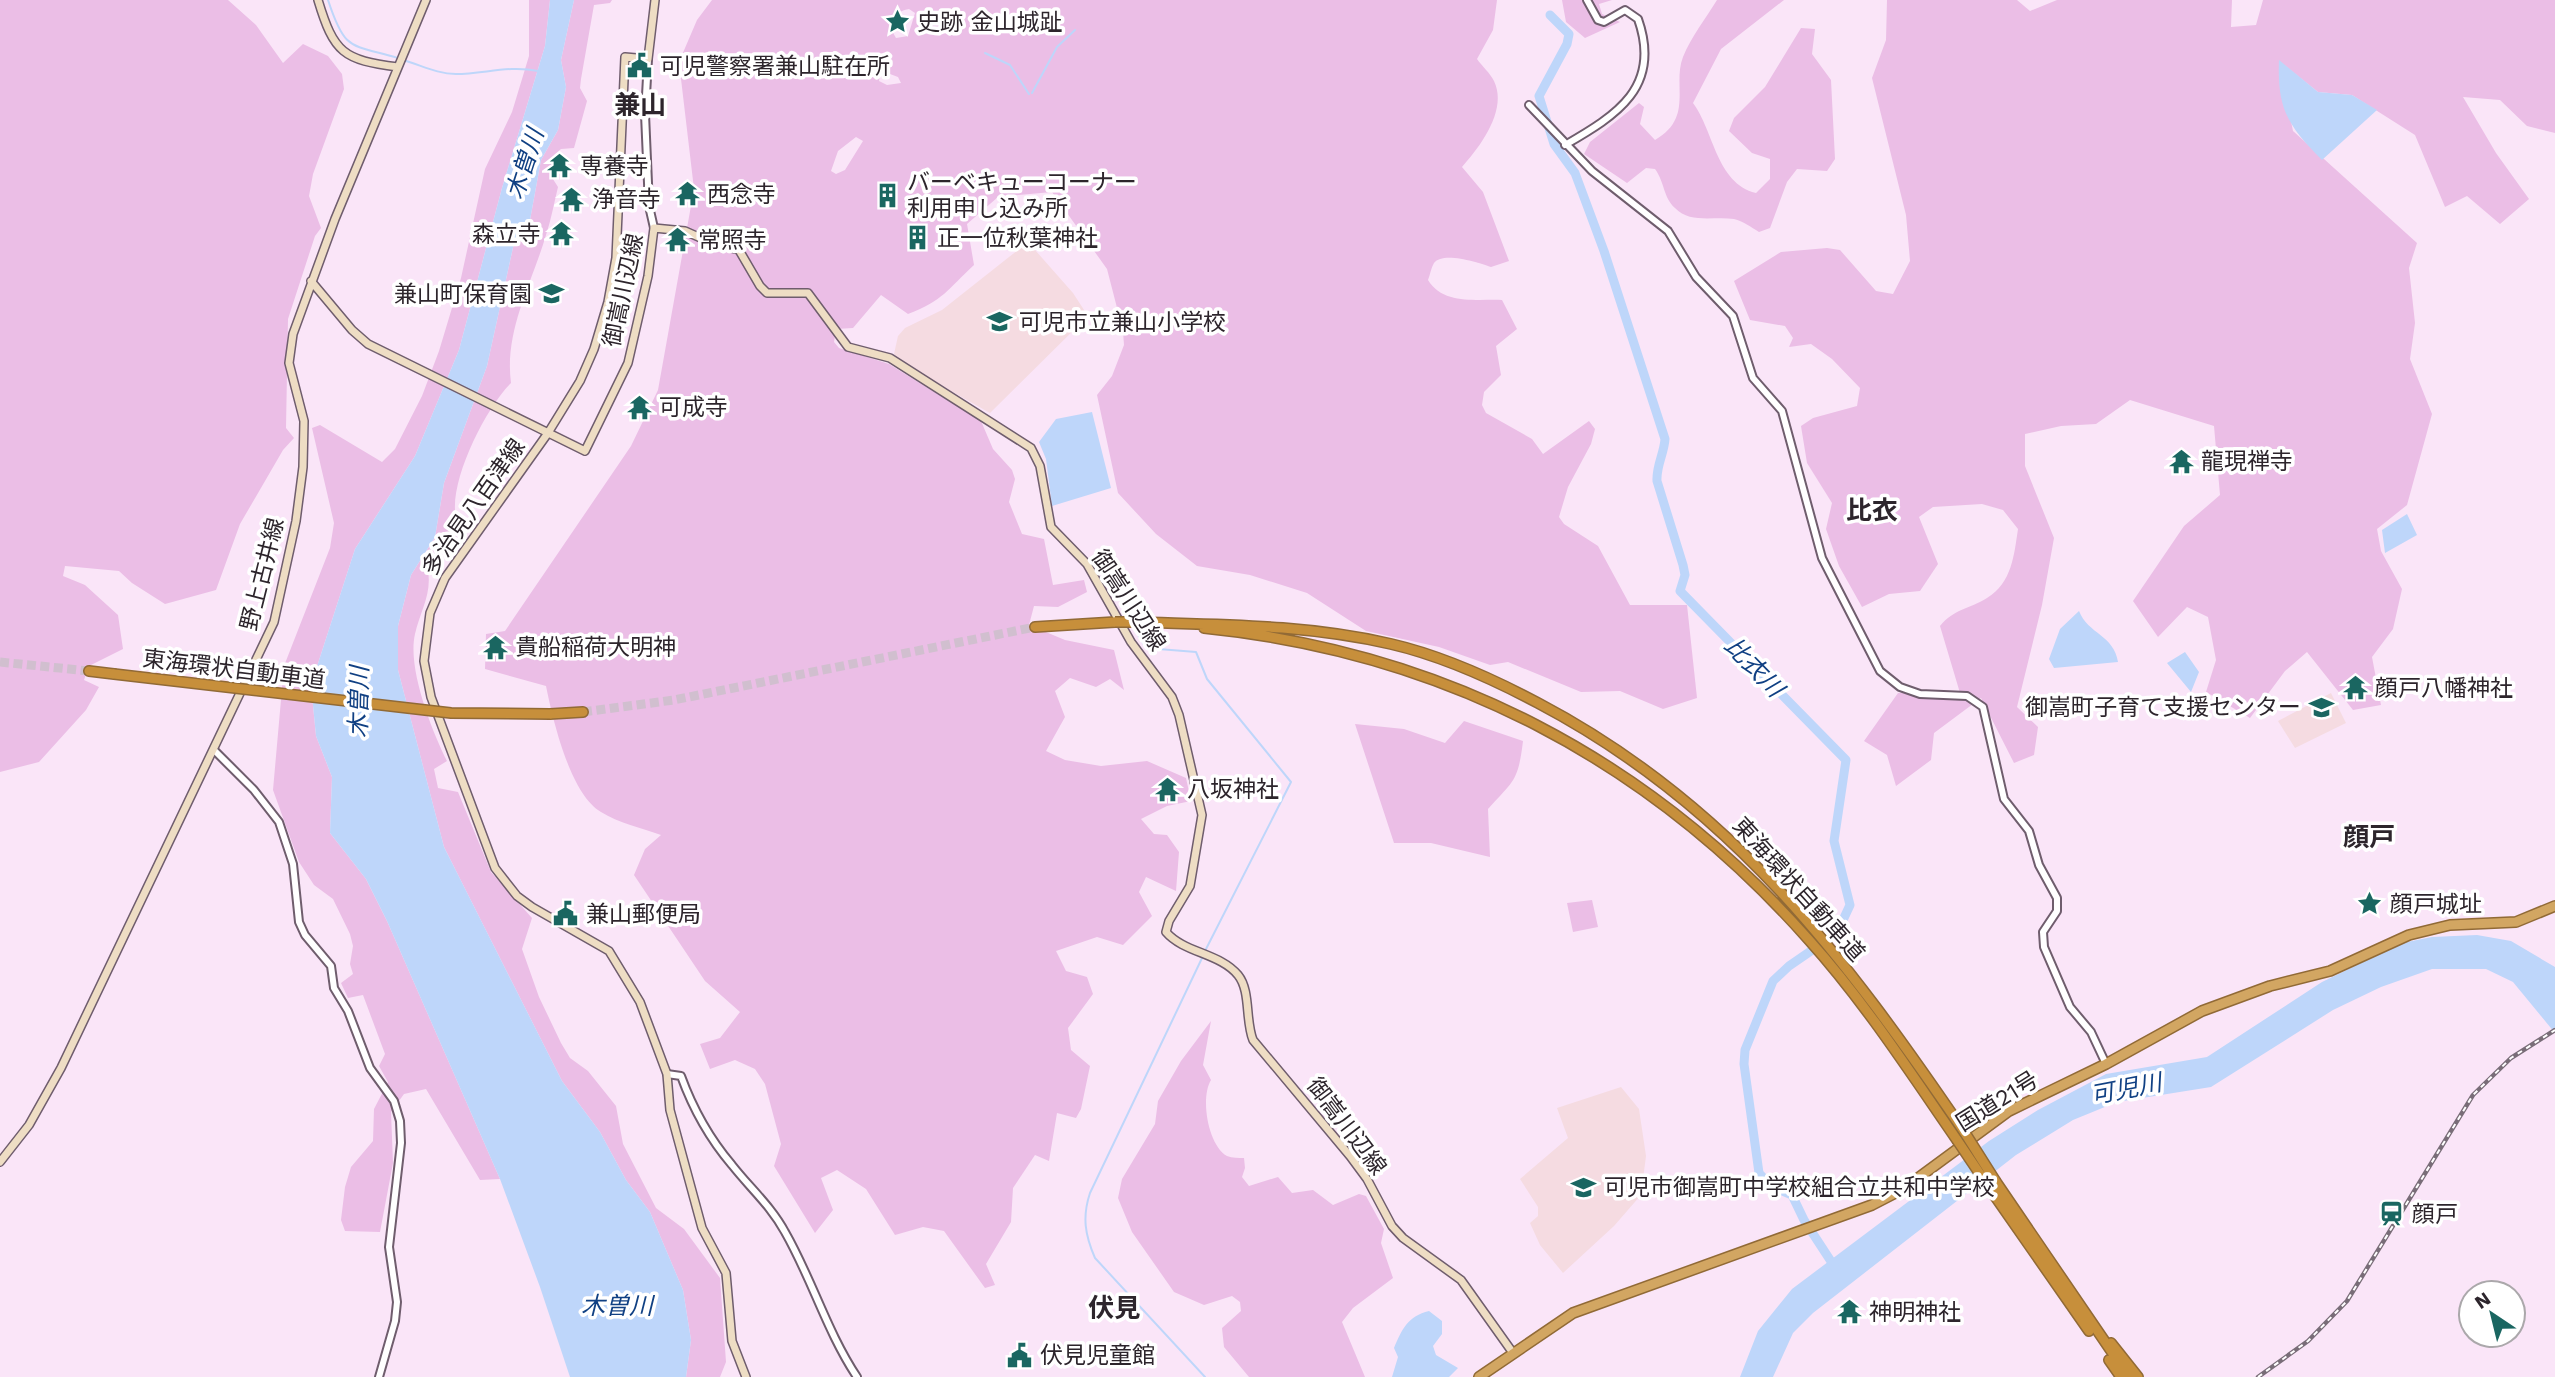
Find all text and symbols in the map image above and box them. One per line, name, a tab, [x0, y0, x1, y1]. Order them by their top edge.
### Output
place icon: 史跡 金山城趾	[883, 8, 911, 36]
place label: 史跡 金山城趾	[917, 9, 1063, 36]
public building icon: 可児警察署兼山駐在所	[626, 52, 654, 80]
place label: 可児警察署兼山駐在所	[660, 53, 890, 80]
district label: 兼山	[614, 90, 666, 120]
water label: 木曽川	[501, 123, 550, 203]
temple icon: 専養寺	[546, 152, 574, 180]
place label: 専養寺	[580, 153, 649, 180]
place label: バーベキューコーナー 利用申し込み所	[907, 169, 1137, 222]
temple icon: 西念寺	[673, 180, 701, 208]
place label: 西念寺	[707, 181, 776, 208]
building icon: バーベキューコーナー 利用申し込み所	[873, 181, 901, 209]
temple icon: 浄音寺	[558, 185, 586, 213]
place label: 浄音寺	[592, 186, 661, 213]
temple icon: 森立寺	[547, 220, 575, 248]
place label: 森立寺	[472, 221, 541, 248]
building icon: 正一位秋葉神社	[903, 224, 931, 252]
place label: 正一位秋葉神社	[937, 225, 1098, 252]
temple icon: 常照寺	[664, 226, 692, 254]
place label: 常照寺	[698, 227, 767, 254]
street label: 御嵩川辺線	[598, 231, 649, 349]
school or university icon: 兼山町保育園	[538, 280, 566, 308]
place label: 兼山町保育園	[394, 281, 532, 308]
school or university icon: 可児市立兼山小学校	[985, 308, 1013, 336]
place label: 可児市立兼山小学校	[1019, 309, 1226, 336]
temple icon: 可成寺	[625, 393, 653, 421]
place label: 可成寺	[659, 394, 728, 421]
street label: 多治見八百津線	[416, 434, 531, 581]
temple icon: 龍現禅寺	[2167, 447, 2195, 475]
place label: 龍現禅寺	[2201, 448, 2293, 475]
district label: 比衣	[1846, 495, 1898, 525]
street label: 野上古井線	[235, 515, 289, 633]
street label: 御嵩川辺線	[1086, 545, 1171, 656]
water label: 比衣川	[1719, 631, 1791, 705]
temple icon: 貴船稲荷大明神	[481, 633, 509, 661]
place label: 貴船稲荷大明神	[515, 634, 676, 661]
street label: 東海環状自動車道	[141, 645, 327, 694]
water label: 木曽川	[344, 663, 374, 738]
temple icon: 顔戸八幡神社	[2341, 674, 2369, 702]
place label: 顔戸八幡神社	[2375, 675, 2513, 702]
school or university icon: 御嵩町子育て支援センター	[2307, 693, 2335, 721]
place label: 御嵩町子育て支援センター	[2025, 694, 2301, 721]
temple icon: 八坂神社	[1153, 775, 1181, 803]
place label: 八坂神社	[1187, 776, 1279, 803]
street label: 東海環状自動車道	[1727, 812, 1870, 967]
district label: 顔戸	[2343, 822, 2395, 852]
place icon: 顔戸城址	[2356, 890, 2384, 918]
place label: 顔戸城址	[2390, 891, 2482, 918]
public building icon: 兼山郵便局	[552, 900, 580, 928]
place label: 兼山郵便局	[586, 901, 701, 928]
street label: 国道21号	[1951, 1066, 2043, 1137]
water label: 可児川	[2088, 1068, 2167, 1110]
street label: 御嵩川辺線	[1301, 1072, 1392, 1180]
school or university icon: 可児市御嵩町中学校組合立共和中学校	[1570, 1173, 1598, 1201]
place label: 可児市御嵩町中学校組合立共和中学校	[1604, 1174, 1995, 1201]
station icon: 顔戸	[2378, 1200, 2406, 1228]
place label: 顔戸	[2412, 1201, 2458, 1228]
north arrow	[2457, 1279, 2527, 1349]
text: N	[2470, 1287, 2495, 1314]
water label: 木曽川	[581, 1292, 656, 1320]
district label: 伏見	[1088, 1293, 1140, 1323]
temple icon: 神明神社	[1835, 1298, 1863, 1326]
place label: 神明神社	[1869, 1299, 1961, 1326]
public building icon: 伏見児童館	[1006, 1341, 1034, 1369]
place label: 伏見児童館	[1040, 1342, 1155, 1369]

